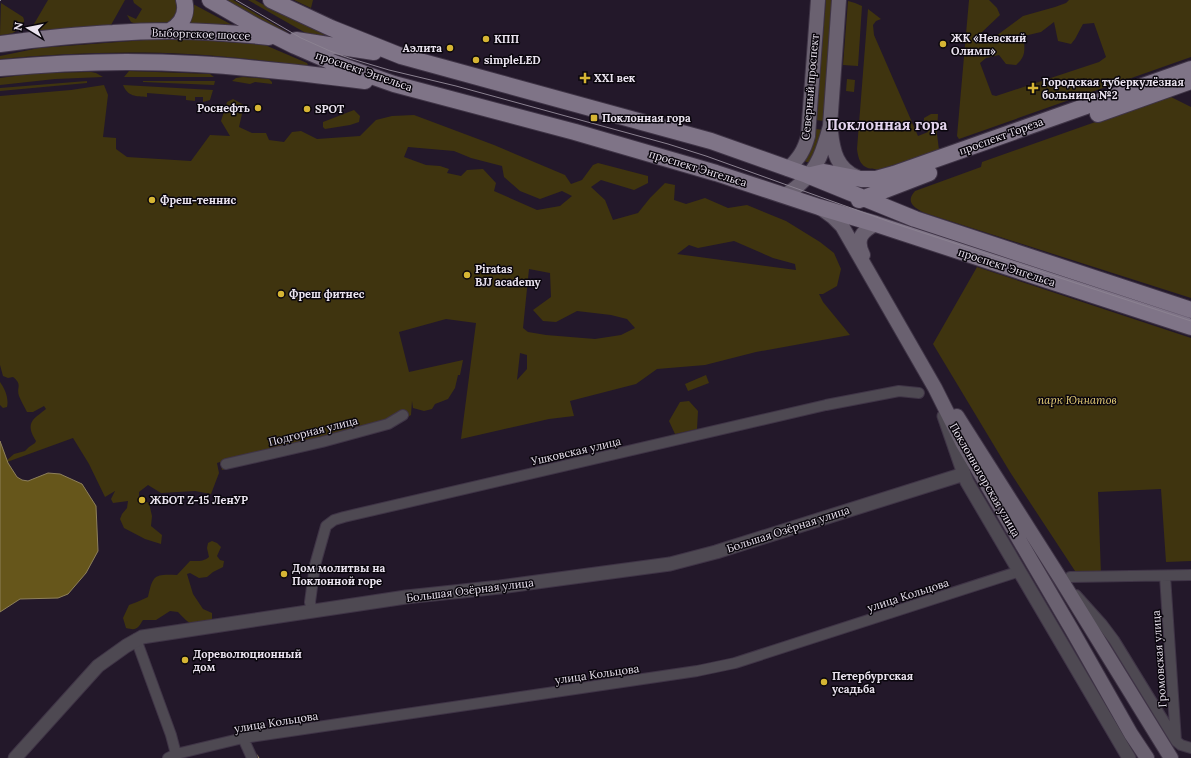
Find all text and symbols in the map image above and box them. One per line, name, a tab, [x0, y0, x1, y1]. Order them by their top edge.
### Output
north arrow	[8, 8, 48, 48]
text: N	[11, 20, 26, 32]
street label: Выборгское шоссе	[151, 25, 251, 43]
place label: ЖК «Невский Олимп»	[951, 31, 1026, 58]
place label: КПП	[494, 32, 520, 46]
street label: Северный проспект	[798, 33, 822, 141]
marker: КПП	[481, 34, 491, 44]
marker: ЖК «Невский Олимп»	[938, 39, 948, 49]
place label: Аэлита	[403, 41, 442, 55]
marker: Аэлита	[445, 43, 455, 53]
street label: проспект Энгельса	[314, 48, 415, 94]
place label: simpleLED	[484, 53, 541, 67]
marker: simpleLED	[471, 55, 481, 65]
place label: XXI век	[594, 71, 636, 85]
marker: XXI век	[579, 72, 591, 84]
place label: Городская туберкулёзная больница №2	[1042, 75, 1184, 102]
marker: Городская туберкулёзная больница №2	[1027, 82, 1039, 94]
place label: Роснефть	[197, 101, 250, 115]
place label: SPOT	[315, 102, 344, 116]
marker: Роснефть	[253, 103, 263, 113]
marker: SPOT	[302, 104, 312, 114]
place label: Поклонная гора	[602, 111, 691, 125]
marker: Поклонная гора	[589, 113, 599, 123]
street label: проспект Тореза	[957, 114, 1045, 158]
district label: Поклонная гора	[827, 115, 948, 134]
street label: проспект Энгельса	[647, 146, 749, 190]
place label: Фреш-теннис	[160, 193, 237, 207]
marker: Фреш-теннис	[147, 195, 157, 205]
street label: проспект Энгельса	[957, 245, 1058, 289]
place label: Piratas BJJ academy	[475, 262, 542, 289]
marker: Piratas BJJ academy	[462, 270, 472, 280]
place label: Фреш фитнес	[289, 287, 365, 301]
marker: Фреш фитнес	[276, 289, 286, 299]
park label: парк Юннатов	[1037, 393, 1117, 407]
street label: Подгорная улица	[267, 413, 360, 449]
street label: Поклонногорская улица	[947, 421, 1024, 540]
street label: Ушковская улица	[529, 434, 623, 468]
place label: ЖБОТ Z-15 ЛенУР	[150, 493, 248, 507]
marker: ЖБОТ Z-15 ЛенУР	[137, 495, 147, 505]
street label: Большая Озёрная улица	[725, 502, 852, 555]
place label: Дом молитвы на Поклонной горе	[292, 561, 386, 588]
marker: Дом молитвы на Поклонной горе	[279, 569, 289, 579]
street label: Большая Озёрная улица	[405, 575, 535, 605]
street label: улица Кольцова	[865, 575, 951, 615]
street label: Громовская улица	[1149, 610, 1169, 708]
place label: Дореволюционный дом	[193, 647, 302, 674]
marker: Дореволюционный дом	[180, 655, 190, 665]
street label: улица Кольцова	[554, 661, 640, 687]
place label: Петербургская усадьба	[832, 669, 914, 696]
marker: Петербургская усадьба	[819, 677, 829, 687]
street label: улица Кольцова	[233, 708, 319, 736]

